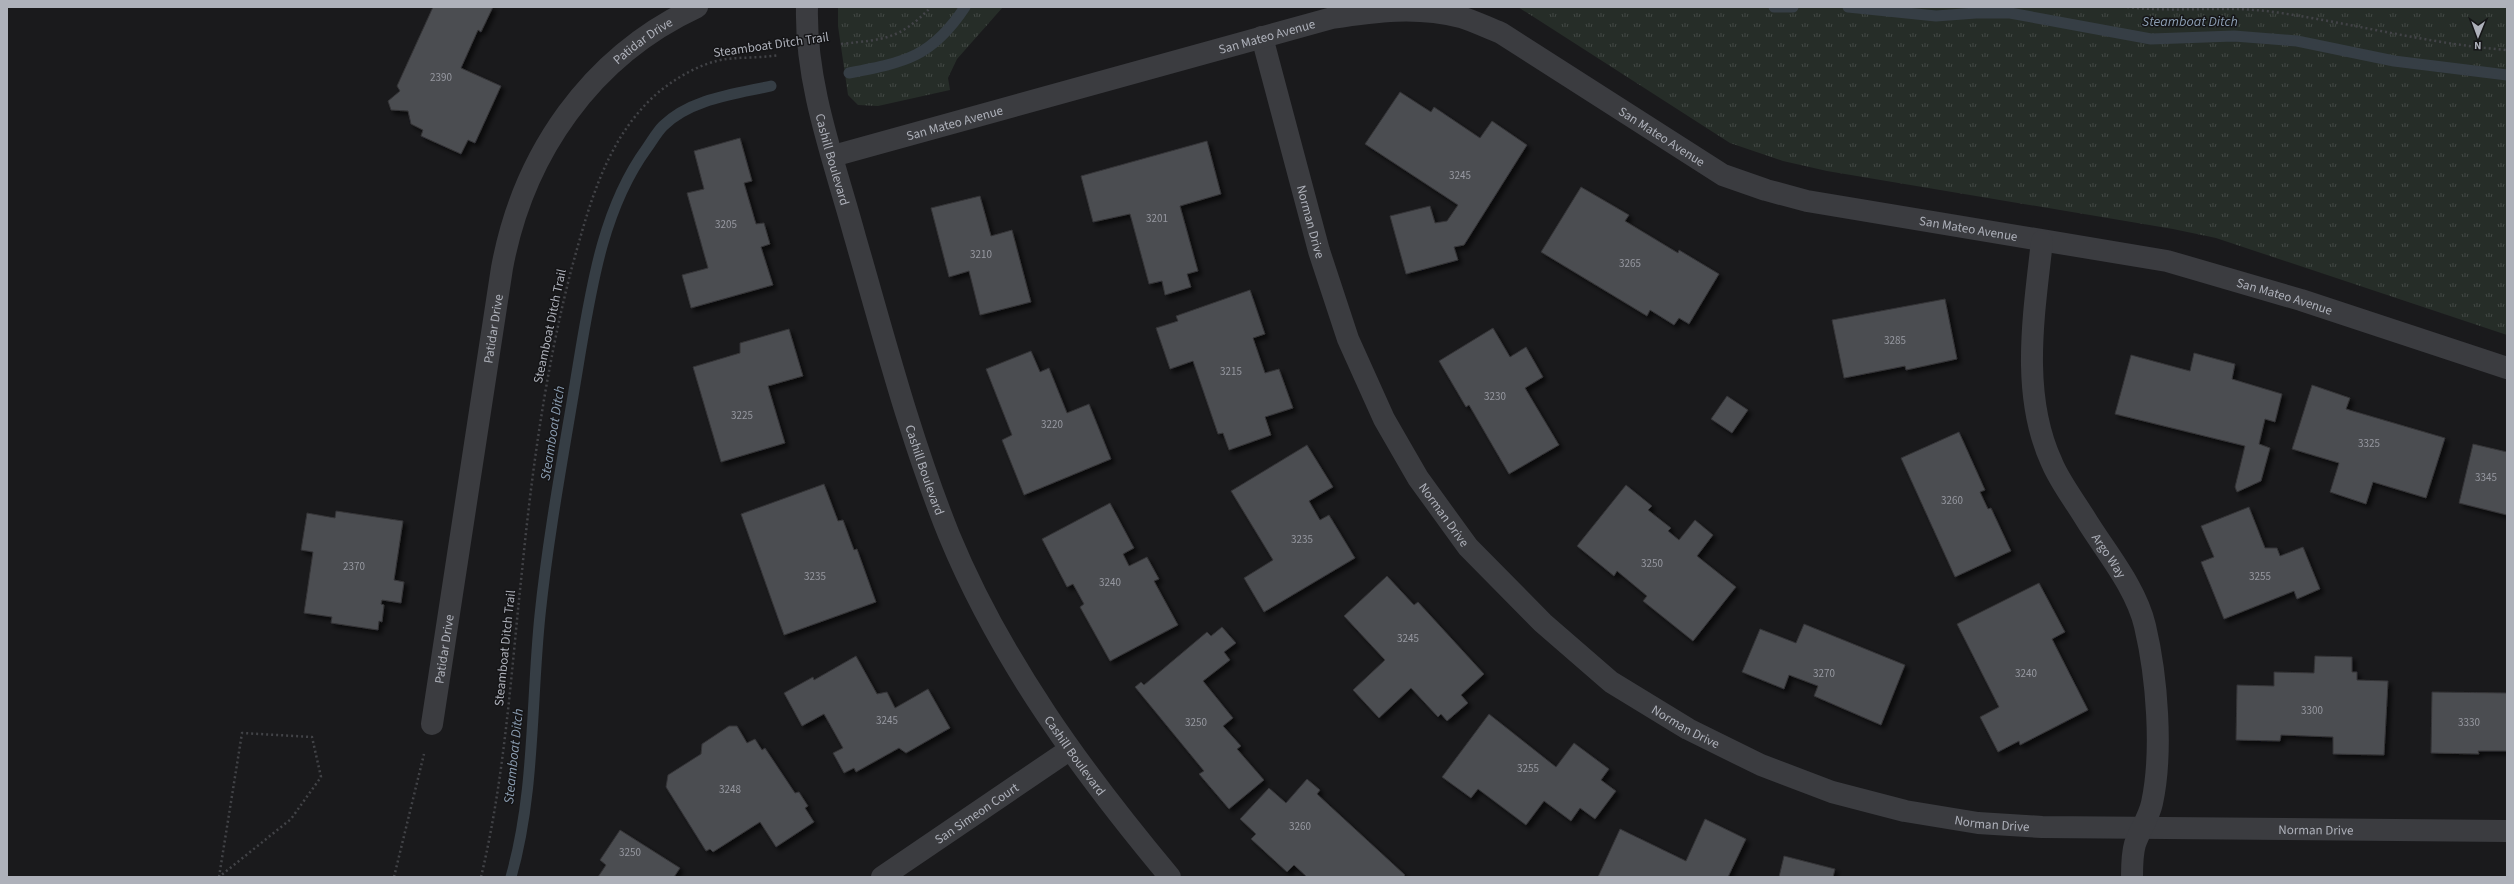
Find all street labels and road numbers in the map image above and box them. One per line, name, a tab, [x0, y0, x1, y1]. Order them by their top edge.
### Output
street label: Patidar Drive	[609, 13, 676, 69]
street label: San Mateo Avenue	[1217, 15, 1317, 59]
street label: Steamboat Ditch Trail	[712, 28, 830, 62]
street label: San Mateo Avenue	[904, 101, 1005, 145]
street label: San Mateo Avenue	[1615, 102, 1708, 171]
street label: Cashill Boulevard	[811, 112, 854, 208]
street label: Norman Drive	[1292, 183, 1329, 261]
street label: San Mateo Avenue	[1918, 212, 2019, 246]
street label: Steamboat Ditch Trail	[529, 267, 571, 385]
street label: San Mateo Avenue	[2234, 274, 2335, 320]
street label: Patidar Drive	[479, 293, 508, 365]
street label: Cashill Boulevard	[900, 422, 948, 518]
street label: Norman Drive	[1414, 479, 1473, 551]
street label: Argo Way	[2087, 530, 2130, 581]
street label: Steamboat Ditch Trail	[490, 589, 520, 707]
street label: Patidar Drive	[430, 613, 459, 685]
street label: Norman Drive	[1648, 701, 1722, 753]
street label: Cashill Boulevard	[1040, 712, 1109, 800]
street label: San Simeon Court	[931, 778, 1023, 849]
street label: Norman Drive	[1953, 811, 2030, 836]
street label: Norman Drive	[2278, 821, 2354, 840]

